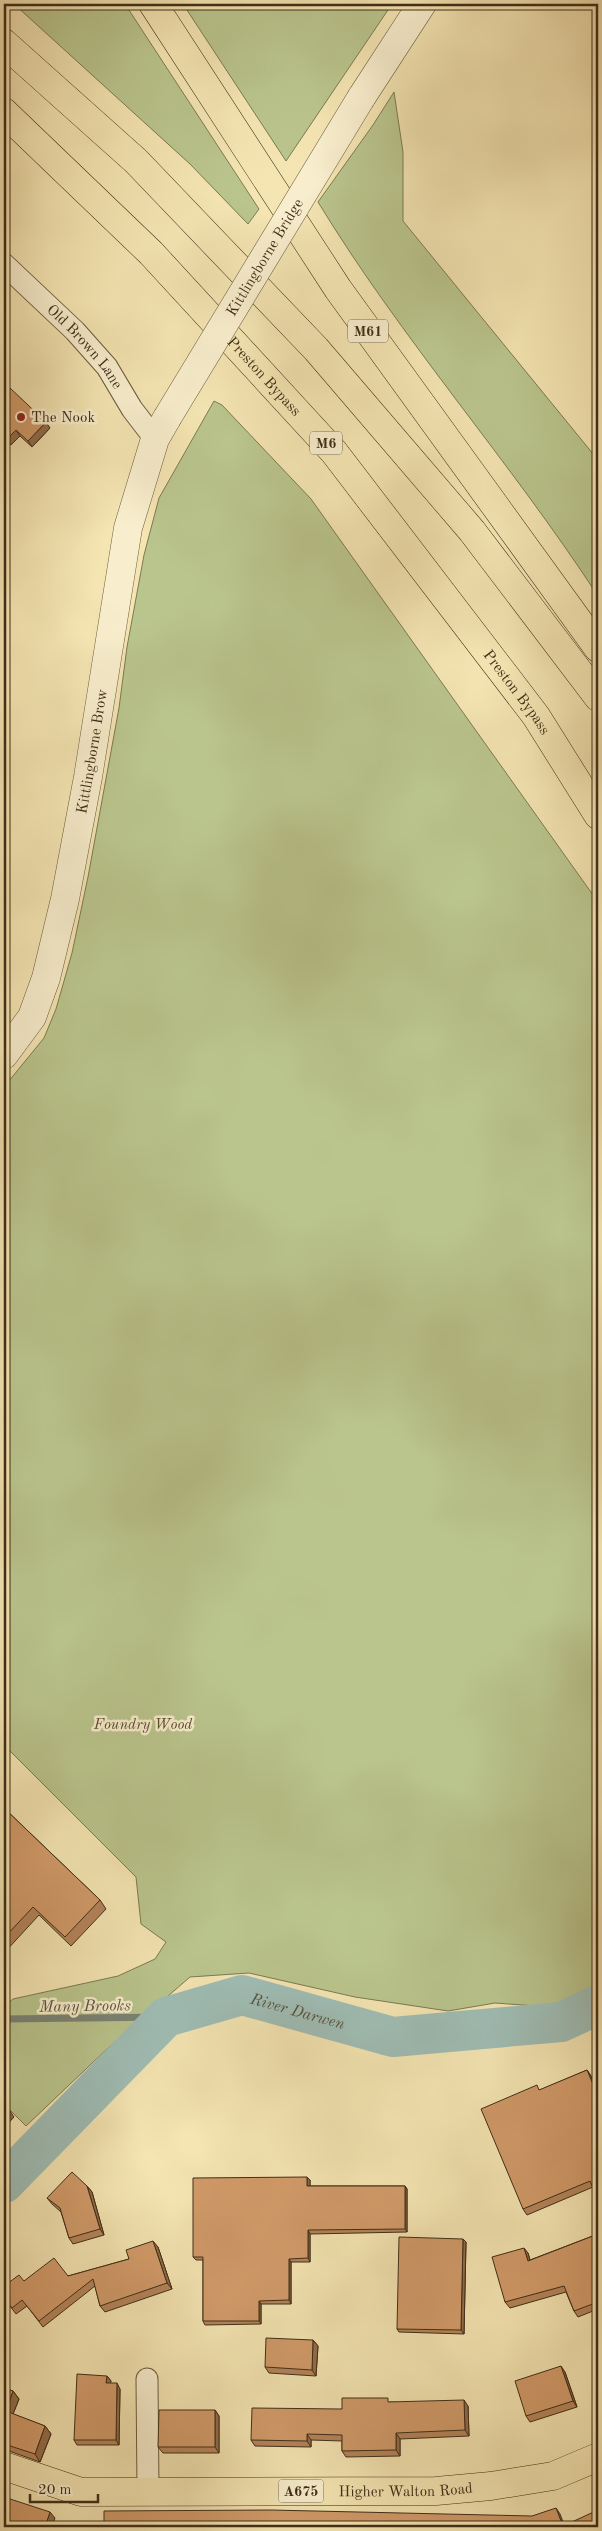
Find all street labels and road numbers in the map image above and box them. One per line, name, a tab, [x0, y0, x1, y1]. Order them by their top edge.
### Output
street label: Kittlingborne Bridge	[225, 197, 307, 319]
street label: Old Brown Lane	[43, 303, 124, 392]
road number: M61	[348, 320, 388, 342]
street label: Preston Bypass	[223, 335, 303, 420]
road number: M6	[310, 432, 342, 454]
street label: Preston Bypass	[480, 648, 552, 738]
street label: Kittlingborne Brow	[75, 688, 111, 815]
road number: A675	[278, 2480, 324, 2502]
street label: Higher Walton Road	[339, 2482, 474, 2500]

